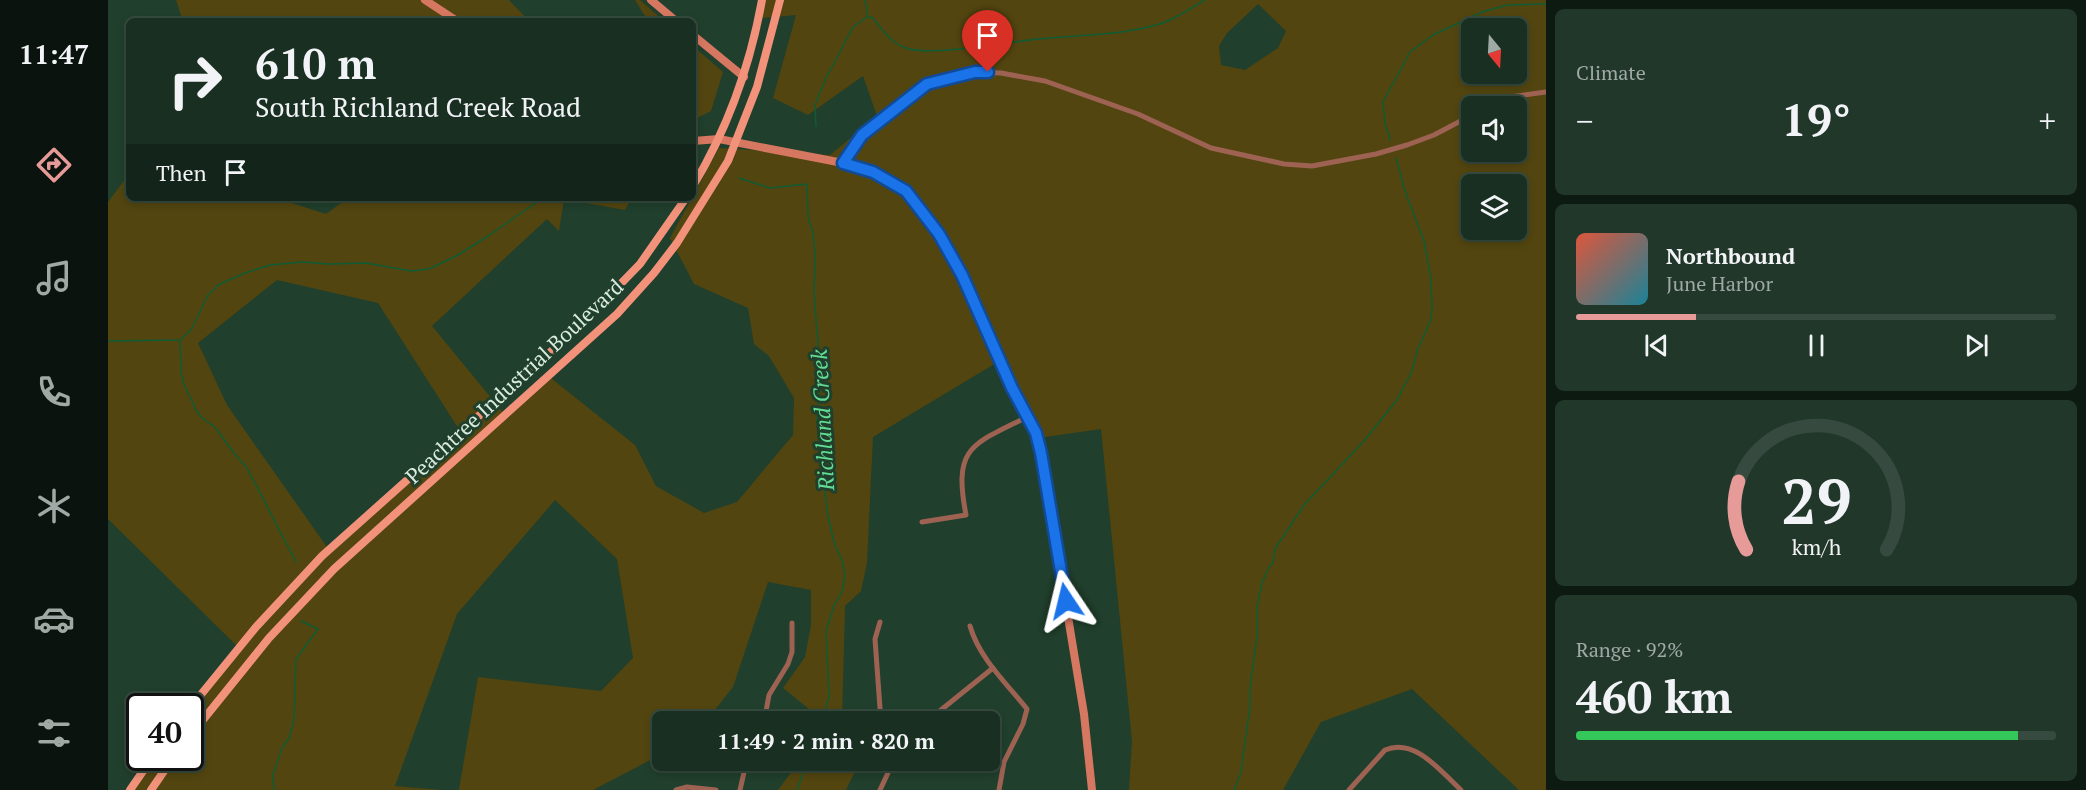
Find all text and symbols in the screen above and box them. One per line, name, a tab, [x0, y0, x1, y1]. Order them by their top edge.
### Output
pin	[962, 10, 1013, 72]
north arrow	[1461, 18, 1527, 84]
map controls	[1461, 18, 1527, 240]
icon: arrive	[971, 19, 1004, 52]
text: 610 m	[255, 35, 376, 91]
text: 11:47	[19, 36, 89, 72]
icon: right	[156, 42, 234, 120]
text: Climate	[1576, 59, 1646, 86]
text: South Richland Creek Road	[255, 89, 581, 125]
text: 19°	[1781, 89, 1851, 149]
button: sound	[1461, 96, 1527, 162]
text: −	[1576, 99, 1594, 142]
text: +	[2038, 99, 2056, 142]
icon: directions	[33, 144, 75, 186]
icon: arrive	[219, 156, 252, 189]
text: Then	[156, 158, 207, 187]
button: layers	[1461, 174, 1527, 240]
text: Northbound	[1666, 241, 1795, 270]
icon: music	[33, 257, 75, 299]
text: June Harbor	[1666, 270, 1773, 297]
street label: Peachtree Industrial Boulevard	[399, 272, 629, 490]
icon: previous	[1640, 329, 1673, 362]
icon: pause	[1800, 329, 1833, 362]
icon: next	[1960, 329, 1993, 362]
water label: Richland Creek	[804, 348, 840, 492]
icon: phone	[33, 371, 75, 413]
text: 29	[1781, 459, 1851, 542]
icon: climate	[33, 485, 75, 527]
text: km/h	[1791, 533, 1841, 561]
position arrow	[1034, 569, 1098, 633]
icon: car	[33, 598, 75, 640]
text: Range · 92%	[1576, 636, 1683, 663]
text: 460 km	[1576, 666, 1732, 726]
speed limit sign: 40	[126, 693, 204, 771]
icon: filters	[33, 712, 75, 754]
text: 11:49 · 2 min · 820 m	[717, 726, 935, 755]

